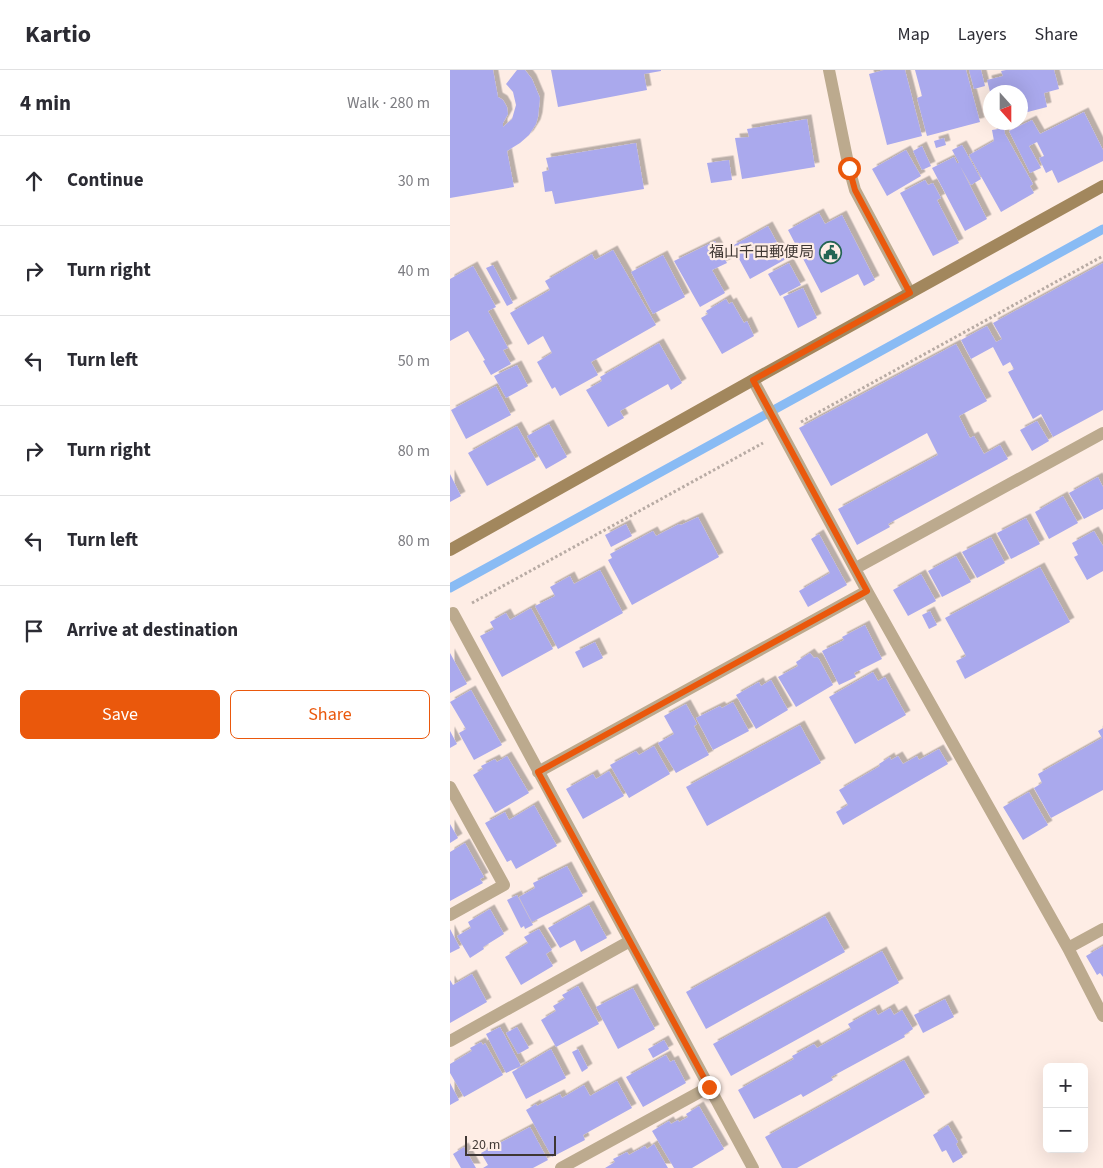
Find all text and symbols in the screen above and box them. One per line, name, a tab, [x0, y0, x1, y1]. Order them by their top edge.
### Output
text: Kartio	[25, 17, 91, 52]
text: Map	[898, 22, 930, 47]
text: Layers	[958, 22, 1007, 47]
text: Share	[1035, 22, 1078, 47]
north arrow	[983, 85, 1028, 130]
text: 4 min	[20, 88, 71, 118]
text: Walk · 280 m	[347, 92, 430, 114]
route start	[838, 157, 861, 180]
icon: ahead	[20, 167, 48, 195]
text: Continue	[67, 167, 144, 194]
text: 30 m	[398, 170, 430, 192]
public building icon: 福山千田郵便局	[818, 240, 842, 264]
place label: 福山千田郵便局	[709, 242, 814, 263]
icon: right	[20, 257, 48, 285]
text: Turn right	[67, 257, 151, 284]
text: 40 m	[398, 260, 430, 282]
icon: left	[20, 347, 48, 375]
text: Turn left	[67, 347, 138, 374]
text: 50 m	[398, 350, 430, 372]
icon: right	[20, 437, 48, 465]
text: Turn right	[67, 437, 151, 464]
text: 80 m	[398, 440, 430, 462]
icon: left	[20, 527, 48, 555]
text: Turn left	[67, 527, 138, 554]
text: 80 m	[398, 530, 430, 552]
icon: arrive	[20, 617, 48, 645]
text: Arrive at destination	[67, 617, 238, 644]
button: Save	[20, 690, 220, 739]
button: Share	[230, 690, 430, 739]
map controls	[1043, 1063, 1088, 1153]
button: +	[1043, 1063, 1088, 1108]
route end	[698, 1076, 721, 1099]
button: −	[1043, 1108, 1088, 1153]
scale bar	[465, 1133, 556, 1156]
text: 20 m	[472, 1135, 500, 1155]

